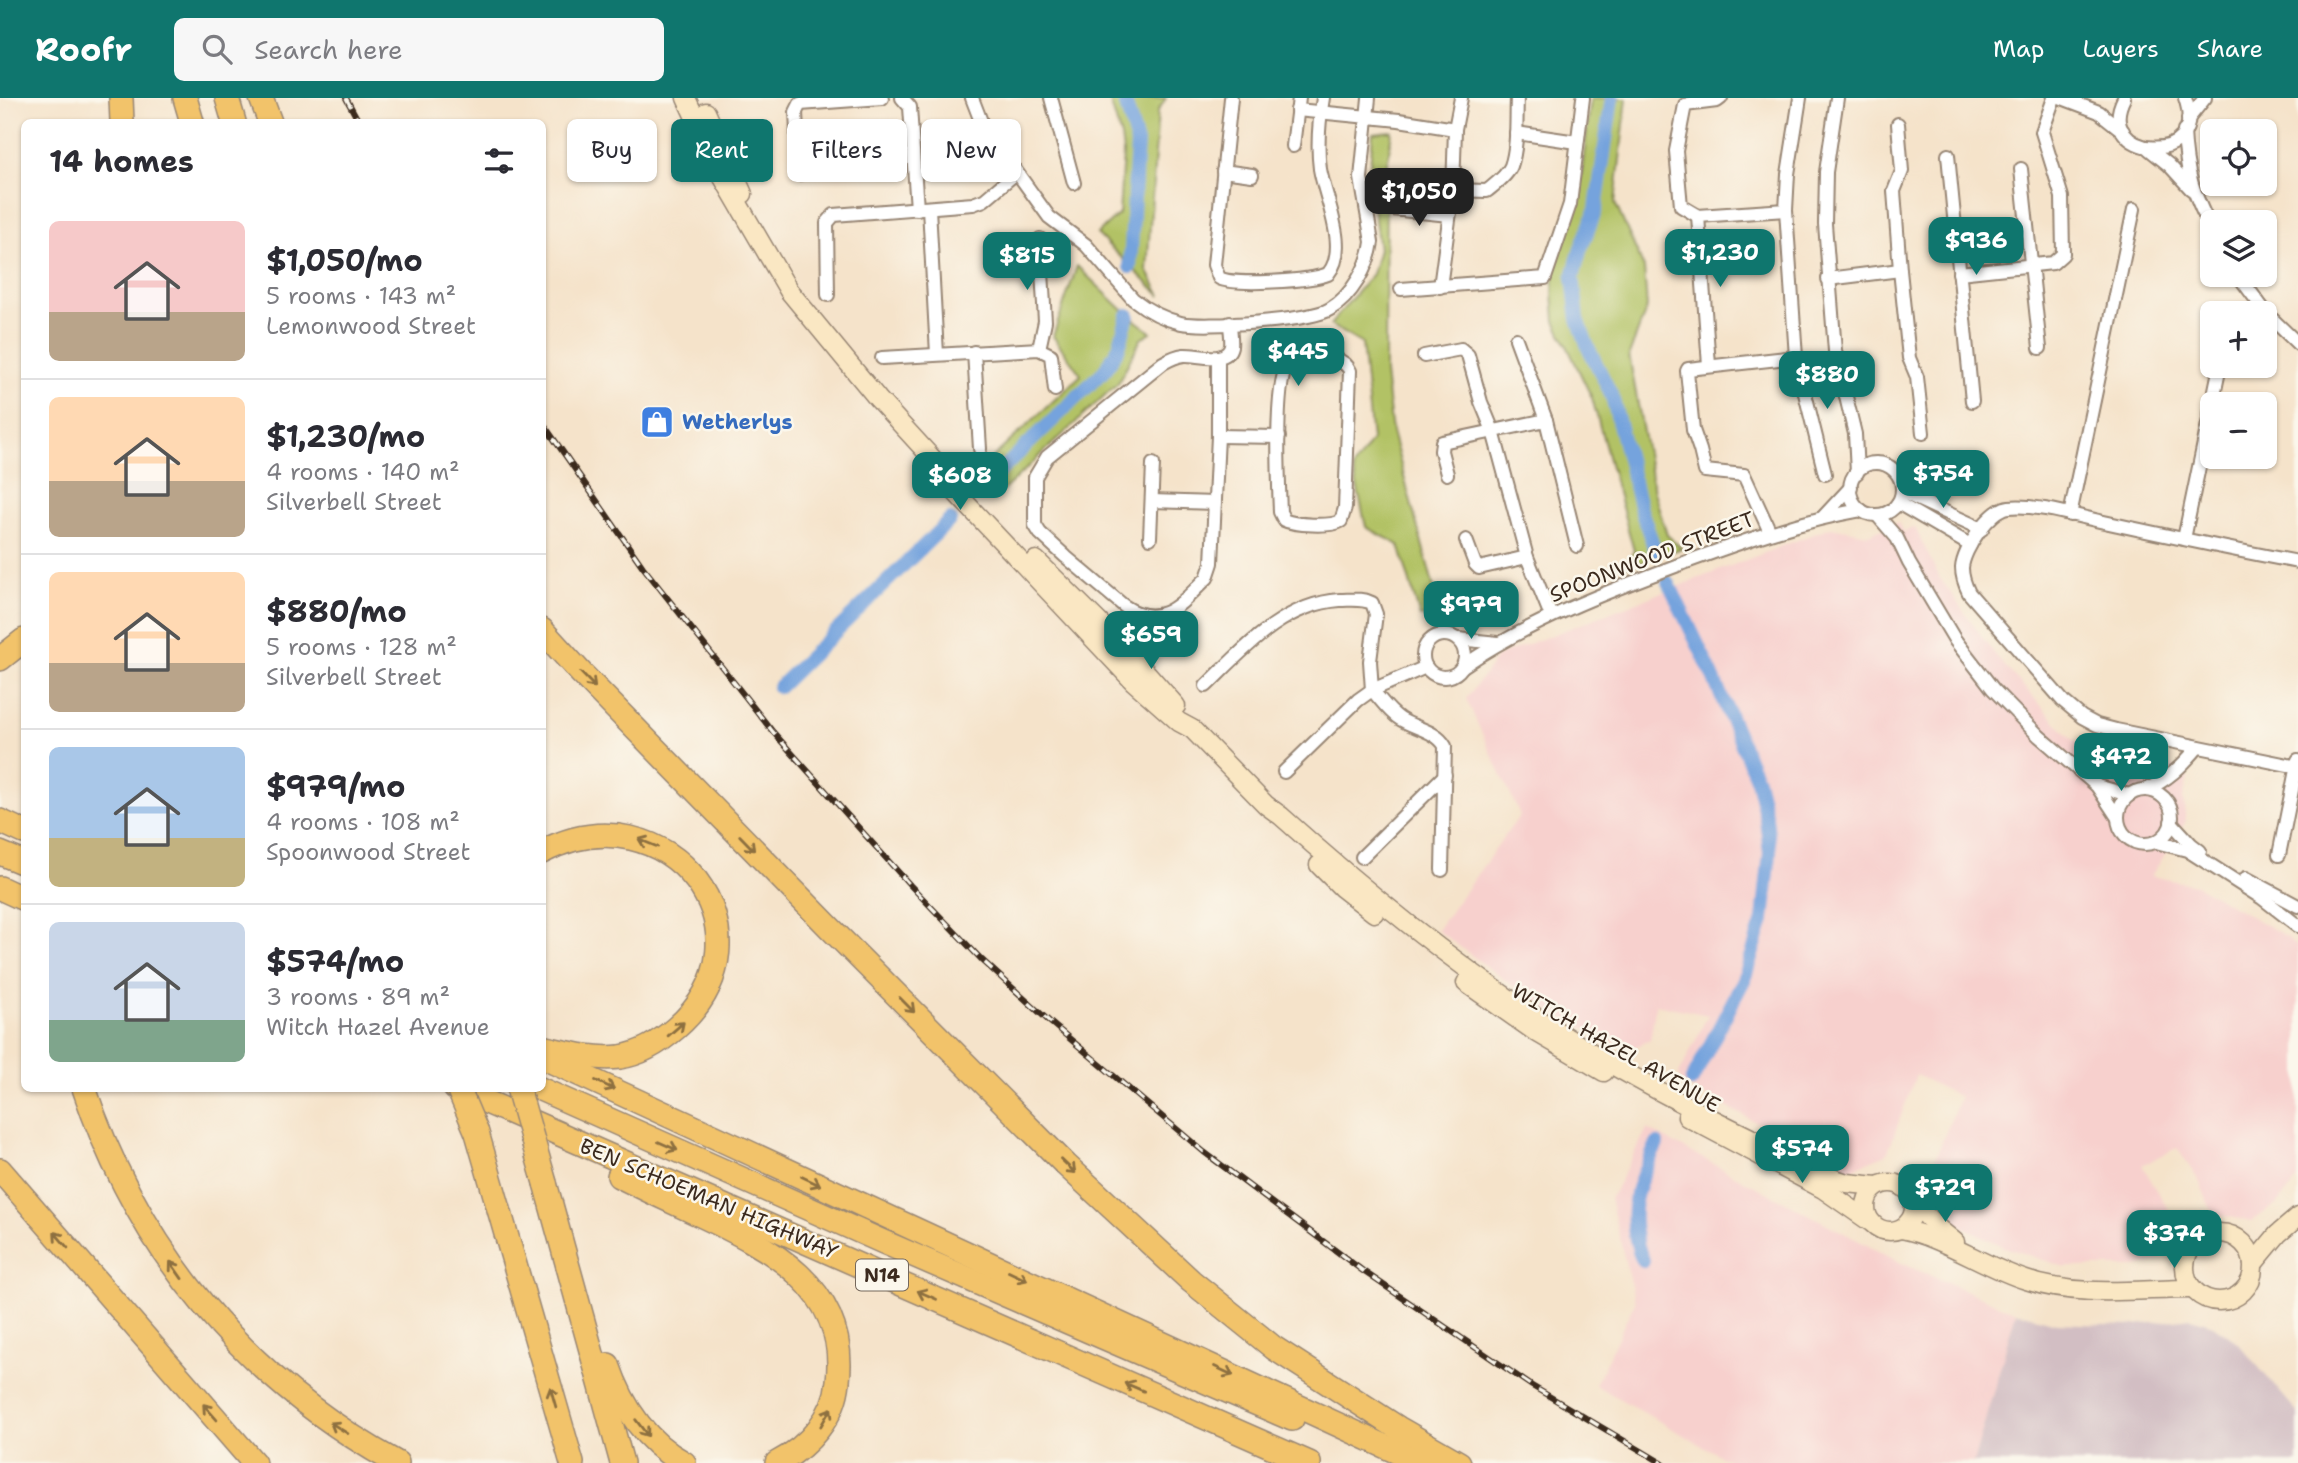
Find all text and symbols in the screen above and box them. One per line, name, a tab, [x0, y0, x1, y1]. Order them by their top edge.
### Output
search box	[174, 18, 664, 81]
text: Roofr	[35, 27, 132, 72]
icon: search	[198, 30, 236, 68]
text: Search here	[254, 32, 403, 67]
text: Map	[1993, 33, 2044, 65]
text: Layers	[2082, 33, 2159, 65]
text: Share	[2197, 33, 2263, 65]
chip: Buy	[567, 119, 657, 182]
chip: Rent	[671, 119, 773, 182]
chip: Filters	[787, 119, 907, 182]
chip: New	[921, 119, 1021, 182]
map controls	[2200, 119, 2277, 469]
button: locate	[2200, 119, 2277, 196]
text: 14 homes	[49, 141, 194, 182]
icon: filters	[480, 142, 518, 180]
pin: $1,050	[1362, 169, 1476, 228]
text: $1,050	[1381, 176, 1457, 206]
button: layers	[2200, 210, 2277, 287]
pin: $936	[1935, 218, 2017, 277]
text: $936	[1944, 225, 2008, 255]
pin: $1,230	[1663, 230, 1777, 289]
pin: $815	[986, 232, 1068, 292]
text: $1,230	[1681, 237, 1759, 267]
text: $1,050/mo	[266, 240, 423, 281]
text: $815	[999, 240, 1055, 270]
icon: home	[105, 249, 189, 333]
text: 5 rooms · 143 m²	[266, 281, 456, 311]
button: +	[2200, 301, 2277, 378]
text: Lemonwood Street	[266, 311, 476, 341]
pin: $445	[1257, 328, 1339, 388]
text: $445	[1267, 336, 1329, 366]
pin: $880	[1786, 352, 1868, 411]
text: $880	[1795, 359, 1859, 389]
button: −	[2200, 392, 2277, 469]
shop icon: Wetherlys	[638, 403, 676, 441]
place label: Wetherlys	[682, 408, 793, 436]
text: $1,230/mo	[266, 416, 425, 457]
icon: home	[105, 425, 189, 509]
pin: $754	[1902, 450, 1984, 510]
pin: $608	[919, 452, 1001, 512]
text: 4 rooms · 140 m²	[266, 457, 460, 487]
text: $754	[1912, 458, 1974, 488]
text: $608	[928, 460, 992, 490]
text: Silverbell Street	[266, 487, 442, 517]
street label: SPOONWOOD STREET	[1545, 505, 1759, 609]
pin: $979	[1430, 582, 1512, 641]
text: $979	[1440, 589, 1502, 619]
text: $880/mo	[266, 591, 407, 632]
icon: home	[105, 600, 189, 684]
pin: $659	[1110, 612, 1192, 671]
text: $659	[1120, 619, 1182, 649]
text: 5 rooms · 128 m²	[266, 632, 457, 662]
text: Silverbell Street	[266, 662, 442, 692]
one-way arrow	[580, 672, 597, 689]
pin: $472	[2080, 734, 2162, 793]
text: $472	[2090, 741, 2152, 771]
text: $979/mo	[266, 766, 406, 807]
icon: home	[105, 775, 189, 859]
text: 4 rooms · 108 m²	[266, 807, 460, 837]
one-way arrow	[739, 835, 756, 852]
one-way arrow	[638, 836, 659, 849]
text: Spoonwood Street	[266, 837, 471, 867]
text: $574/mo	[266, 941, 404, 982]
icon: home	[105, 950, 189, 1034]
street label: WITCH HAZEL AVENUE	[1507, 977, 1725, 1119]
text: 3 rooms · 89 m²	[266, 982, 450, 1012]
one-way arrow	[898, 997, 915, 1014]
text: Witch Hazel Avenue	[266, 1012, 490, 1042]
one-way arrow	[666, 1021, 684, 1037]
one-way arrow	[593, 1079, 615, 1092]
pin: $574	[1761, 1126, 1843, 1185]
street label: BEN SCHOEMAN HIGHWAY	[576, 1132, 843, 1266]
text: $574	[1771, 1133, 1833, 1163]
one-way arrow	[657, 1140, 678, 1153]
one-way arrow	[1059, 1158, 1076, 1175]
pin: $729	[1904, 1164, 1986, 1224]
text: $729	[1914, 1172, 1976, 1202]
one-way arrow	[800, 1174, 821, 1188]
pin: $374	[2133, 1210, 2215, 1270]
text: $374	[2143, 1218, 2205, 1248]
one-way arrow	[53, 1231, 69, 1249]
road number: N14	[856, 1260, 908, 1290]
one-way arrow	[169, 1261, 183, 1280]
one-way arrow	[1007, 1270, 1028, 1283]
one-way arrow	[916, 1287, 937, 1300]
one-way arrow	[1213, 1365, 1234, 1378]
one-way arrow	[1124, 1380, 1146, 1393]
one-way arrow	[546, 1387, 559, 1409]
one-way arrow	[202, 1403, 218, 1421]
one-way arrow	[819, 1407, 833, 1427]
one-way arrow	[634, 1419, 649, 1438]
one-way arrow	[329, 1420, 349, 1434]

